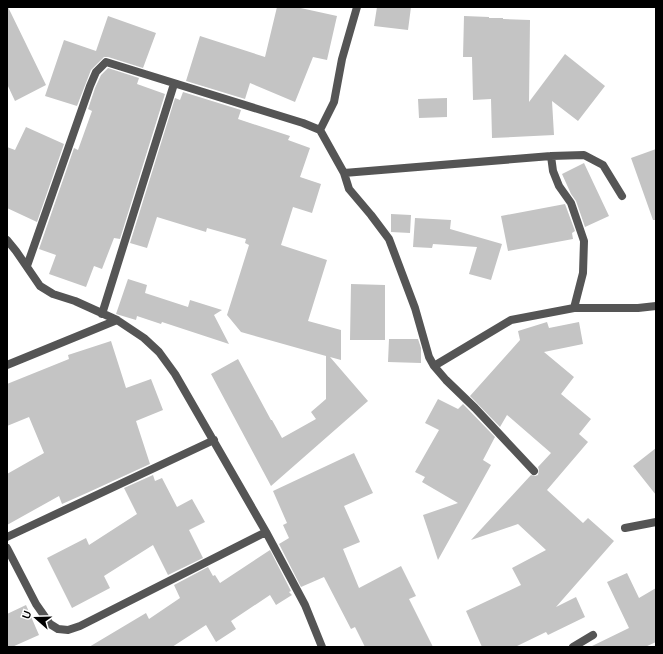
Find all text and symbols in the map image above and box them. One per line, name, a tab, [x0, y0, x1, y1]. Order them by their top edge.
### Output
north arrow	[16, 598, 56, 638]
text: U	[19, 608, 35, 621]

